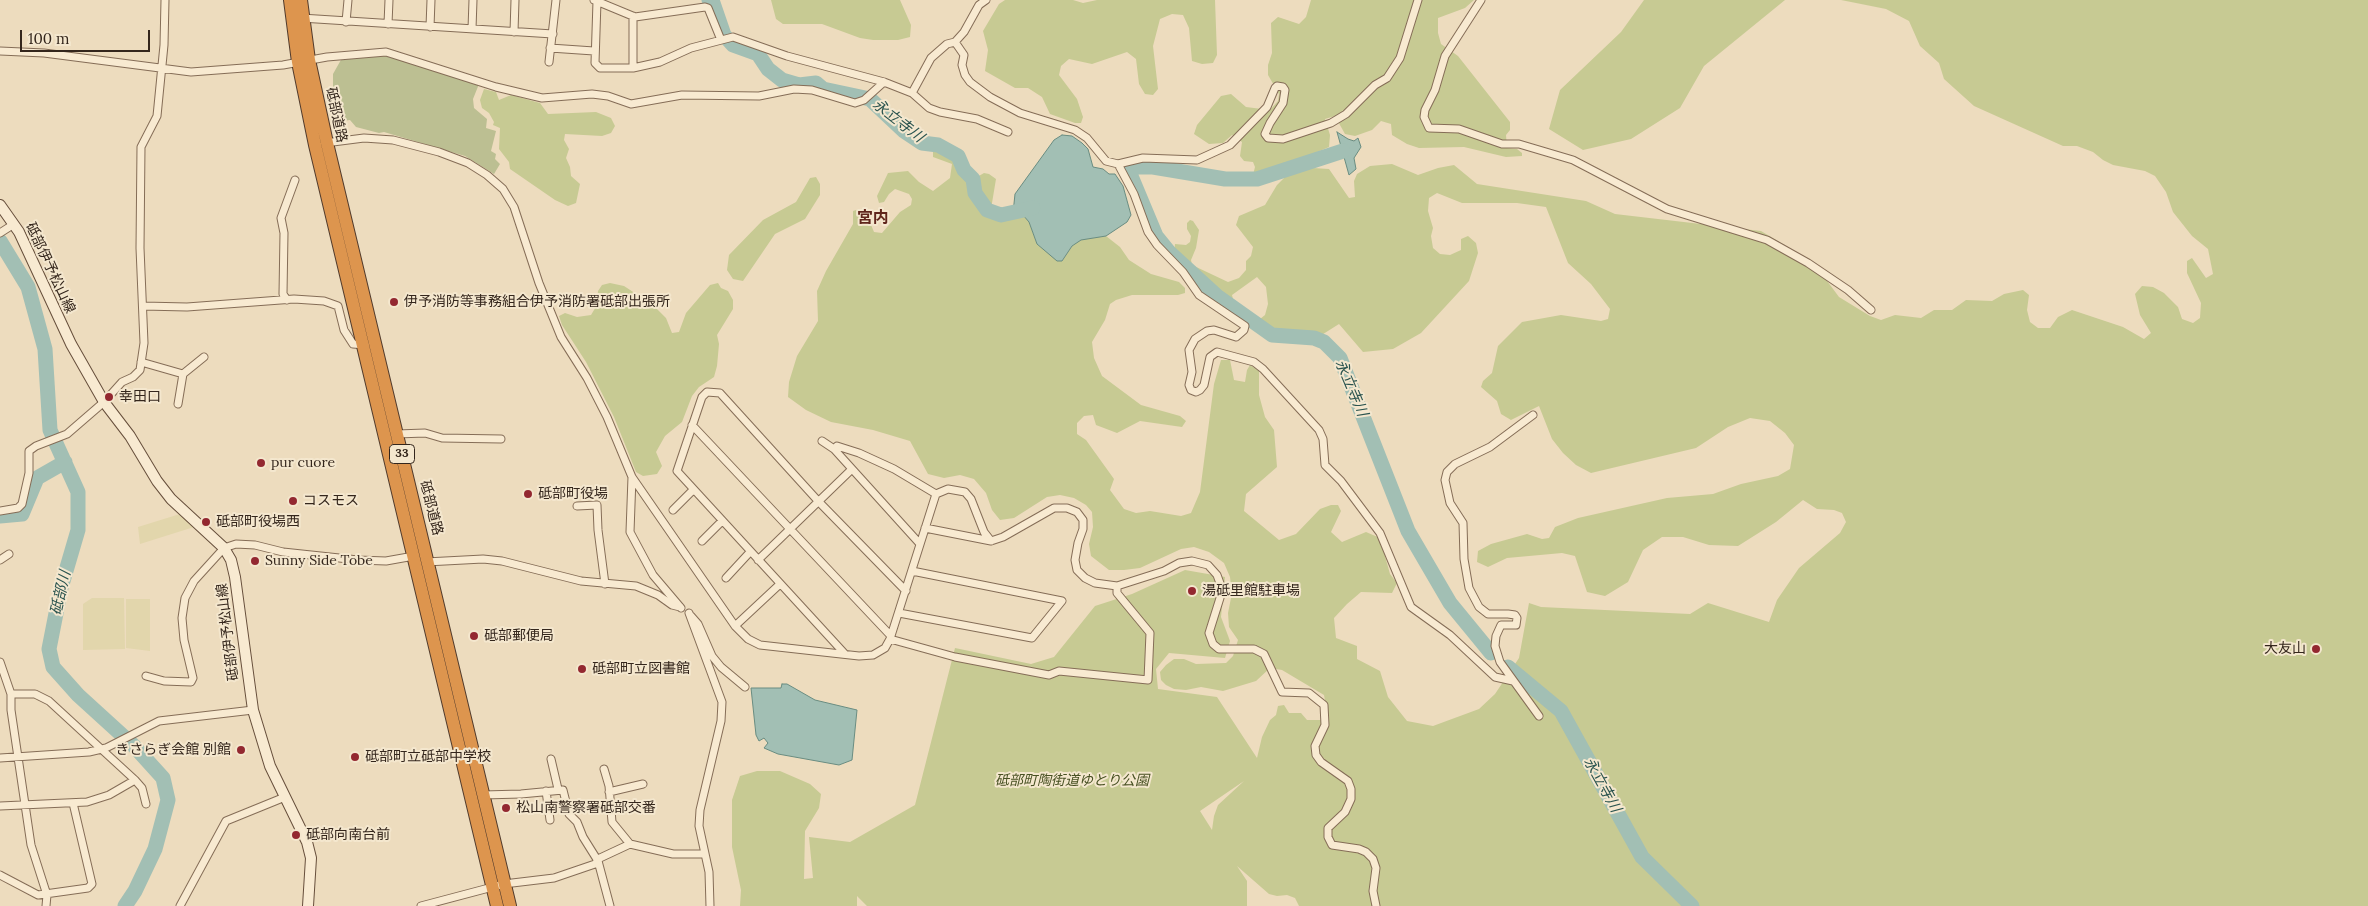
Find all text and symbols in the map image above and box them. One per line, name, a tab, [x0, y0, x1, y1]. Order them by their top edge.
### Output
scale bar	[22, 20, 152, 52]
text: 100 m	[28, 29, 69, 48]
street label: 砥部道路	[322, 86, 350, 144]
water label: 永立寺川	[869, 95, 927, 147]
district label: 宮内	[857, 208, 889, 228]
street label: 砥部伊予松山線	[22, 220, 78, 316]
place label: 伊予消防等事務組合伊予消防署砥部出張所	[404, 294, 670, 310]
marker: 伊予消防等事務組合伊予消防署砥部出張所	[388, 296, 400, 308]
water label: 永立寺川	[1331, 357, 1371, 419]
place label: 幸田口	[119, 389, 161, 405]
marker: 幸田口	[103, 391, 115, 403]
road number: 33	[390, 444, 414, 464]
place label: pur cuore	[271, 455, 335, 471]
marker: pur cuore	[255, 457, 267, 469]
street label: 砥部道路	[416, 479, 446, 537]
place label: 砥部町役場	[538, 486, 608, 502]
marker: 砥部町役場	[522, 488, 534, 500]
place label: コスモス	[303, 493, 359, 509]
marker: コスモス	[287, 495, 299, 507]
place label: 砥部町役場西	[216, 514, 300, 530]
marker: 砥部町役場西	[200, 516, 212, 528]
place label: Sunny Side Tobe	[265, 553, 373, 569]
marker: Sunny Side Tobe	[249, 555, 261, 567]
water label: 砥部川	[47, 569, 75, 617]
street label: 砥部伊予松山線	[214, 582, 242, 682]
place label: 湯砥里館駐車場	[1202, 583, 1300, 599]
marker: 湯砥里館駐車場	[1186, 585, 1198, 597]
place label: 砥部郵便局	[484, 628, 554, 644]
marker: 砥部郵便局	[468, 630, 480, 642]
place label: 大友山	[2264, 641, 2306, 657]
marker: 大友山	[2310, 643, 2322, 655]
place label: 砥部町立図書館	[592, 661, 690, 677]
marker: 砥部町立図書館	[576, 663, 588, 675]
place label: きさらぎ会館 別館	[115, 742, 231, 758]
marker: きさらぎ会館 別館	[235, 744, 247, 756]
place label: 砥部町立砥部中学校	[365, 749, 491, 765]
marker: 砥部町立砥部中学校	[349, 751, 361, 763]
water label: 永立寺川	[1580, 754, 1624, 816]
park label: 砥部町陶街道ゆとり公園	[995, 773, 1149, 789]
place label: 松山南警察署砥部交番	[516, 800, 656, 816]
marker: 松山南警察署砥部交番	[500, 802, 512, 814]
place label: 砥部向南台前	[306, 827, 390, 843]
marker: 砥部向南台前	[290, 829, 302, 841]

